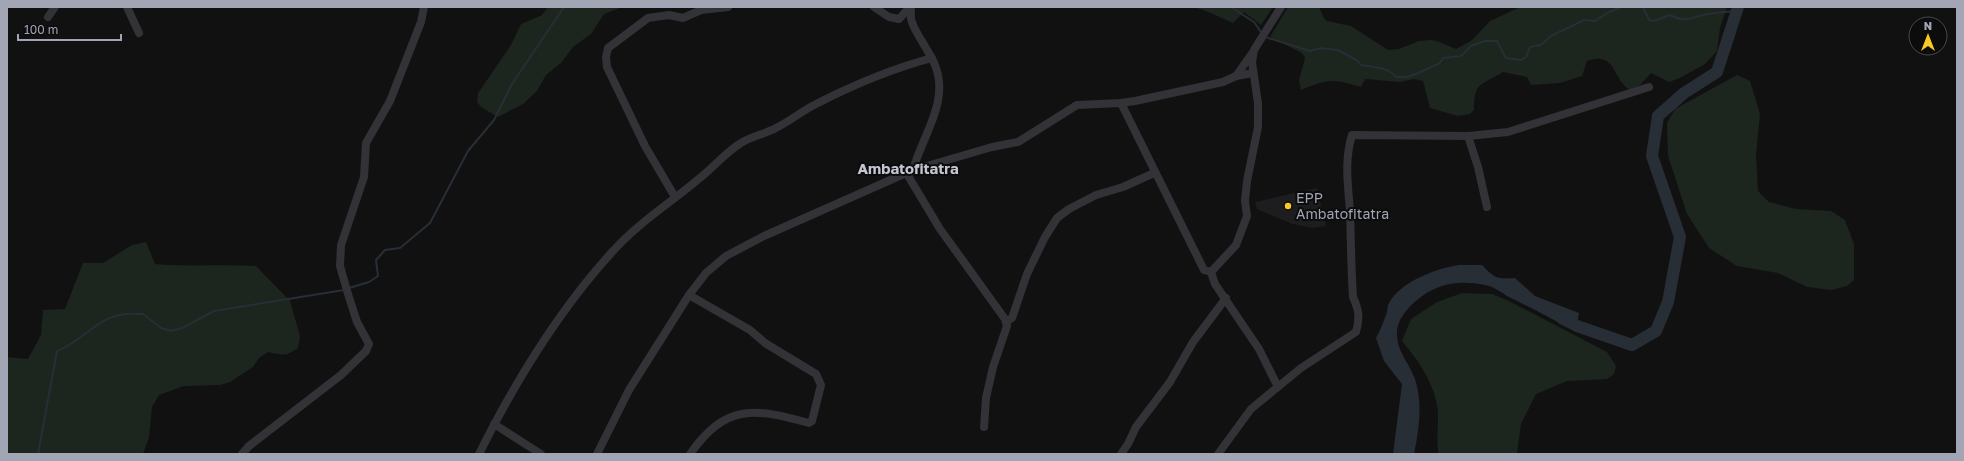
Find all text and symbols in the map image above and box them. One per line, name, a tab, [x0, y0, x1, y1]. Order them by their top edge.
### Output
scale bar	[18, 16, 121, 42]
north arrow	[1908, 16, 1948, 56]
text: N	[1924, 19, 1932, 32]
text: 100 m	[24, 22, 58, 37]
district label: Ambatofitatra	[857, 159, 959, 177]
place label: EPP Ambatofitatra	[1296, 189, 1389, 222]
marker: EPP Ambatofitatra	[1283, 201, 1293, 211]

